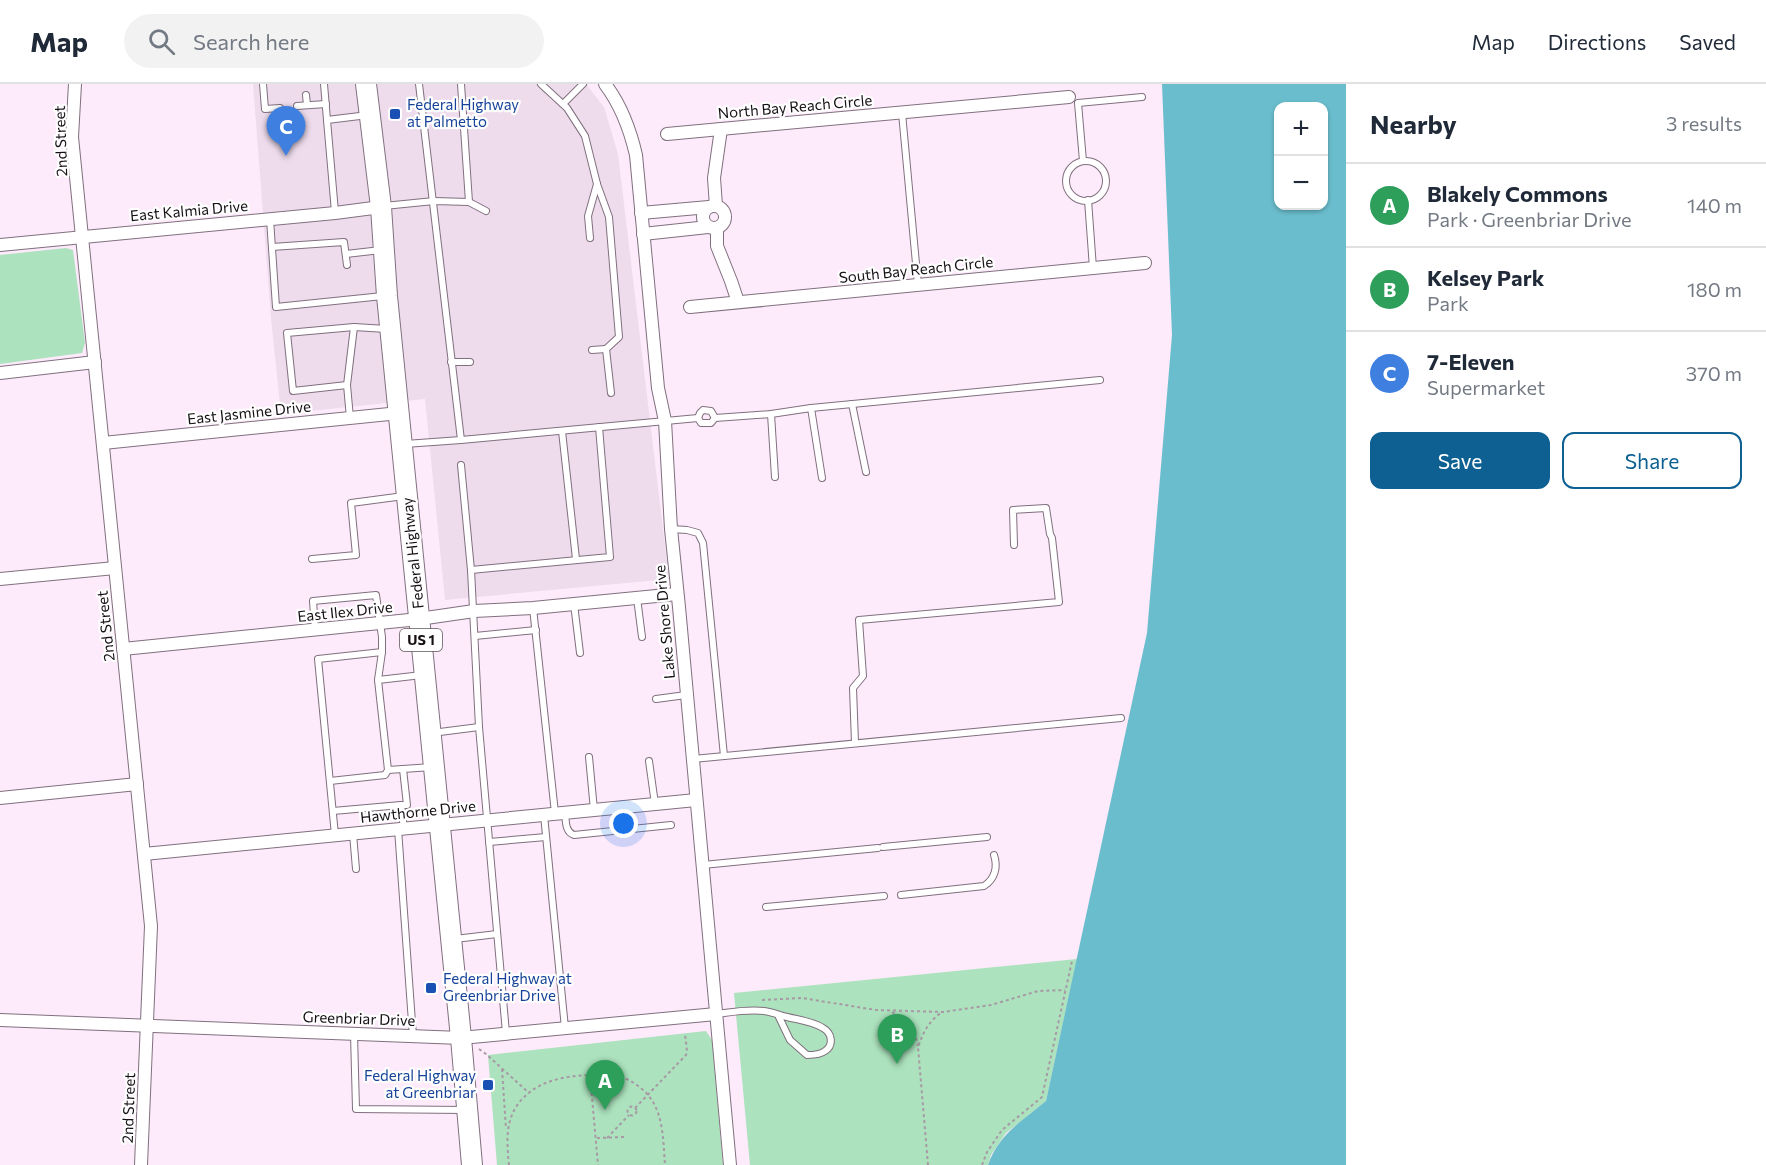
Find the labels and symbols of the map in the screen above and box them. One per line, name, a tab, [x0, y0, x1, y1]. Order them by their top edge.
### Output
street label: North Bay Reach Circle	[717, 90, 873, 122]
place label: Federal Highway at Palmetto	[407, 95, 519, 130]
street label: 2nd Street	[50, 105, 70, 177]
pin: C	[266, 106, 306, 156]
marker: Federal Highway at Palmetto	[388, 107, 402, 121]
street label: East Kalmia Drive	[129, 196, 249, 224]
street label: South Bay Reach Circle	[838, 252, 994, 286]
street label: East Jasmine Drive	[186, 397, 312, 427]
street label: Federal Highway	[397, 496, 427, 610]
street label: Lake Shore Drive	[650, 564, 678, 680]
street label: 2nd Street	[92, 590, 118, 662]
street label: East Ilex Drive	[296, 597, 393, 625]
road number: US 1	[400, 629, 442, 651]
street label: Hawthorne Drive	[359, 796, 477, 826]
your location	[609, 809, 638, 838]
place label: Federal Highway at Greenbriar Drive	[443, 969, 572, 1004]
marker: Federal Highway at Greenbriar Drive	[424, 981, 438, 995]
street label: Greenbriar Drive	[302, 1007, 416, 1029]
pin: B	[878, 1014, 916, 1064]
pin: A	[586, 1060, 624, 1110]
place label: Federal Highway at Greenbriar	[364, 1066, 476, 1101]
street label: 2nd Street	[118, 1072, 138, 1144]
marker: Federal Highway at Greenbriar	[481, 1078, 495, 1092]

